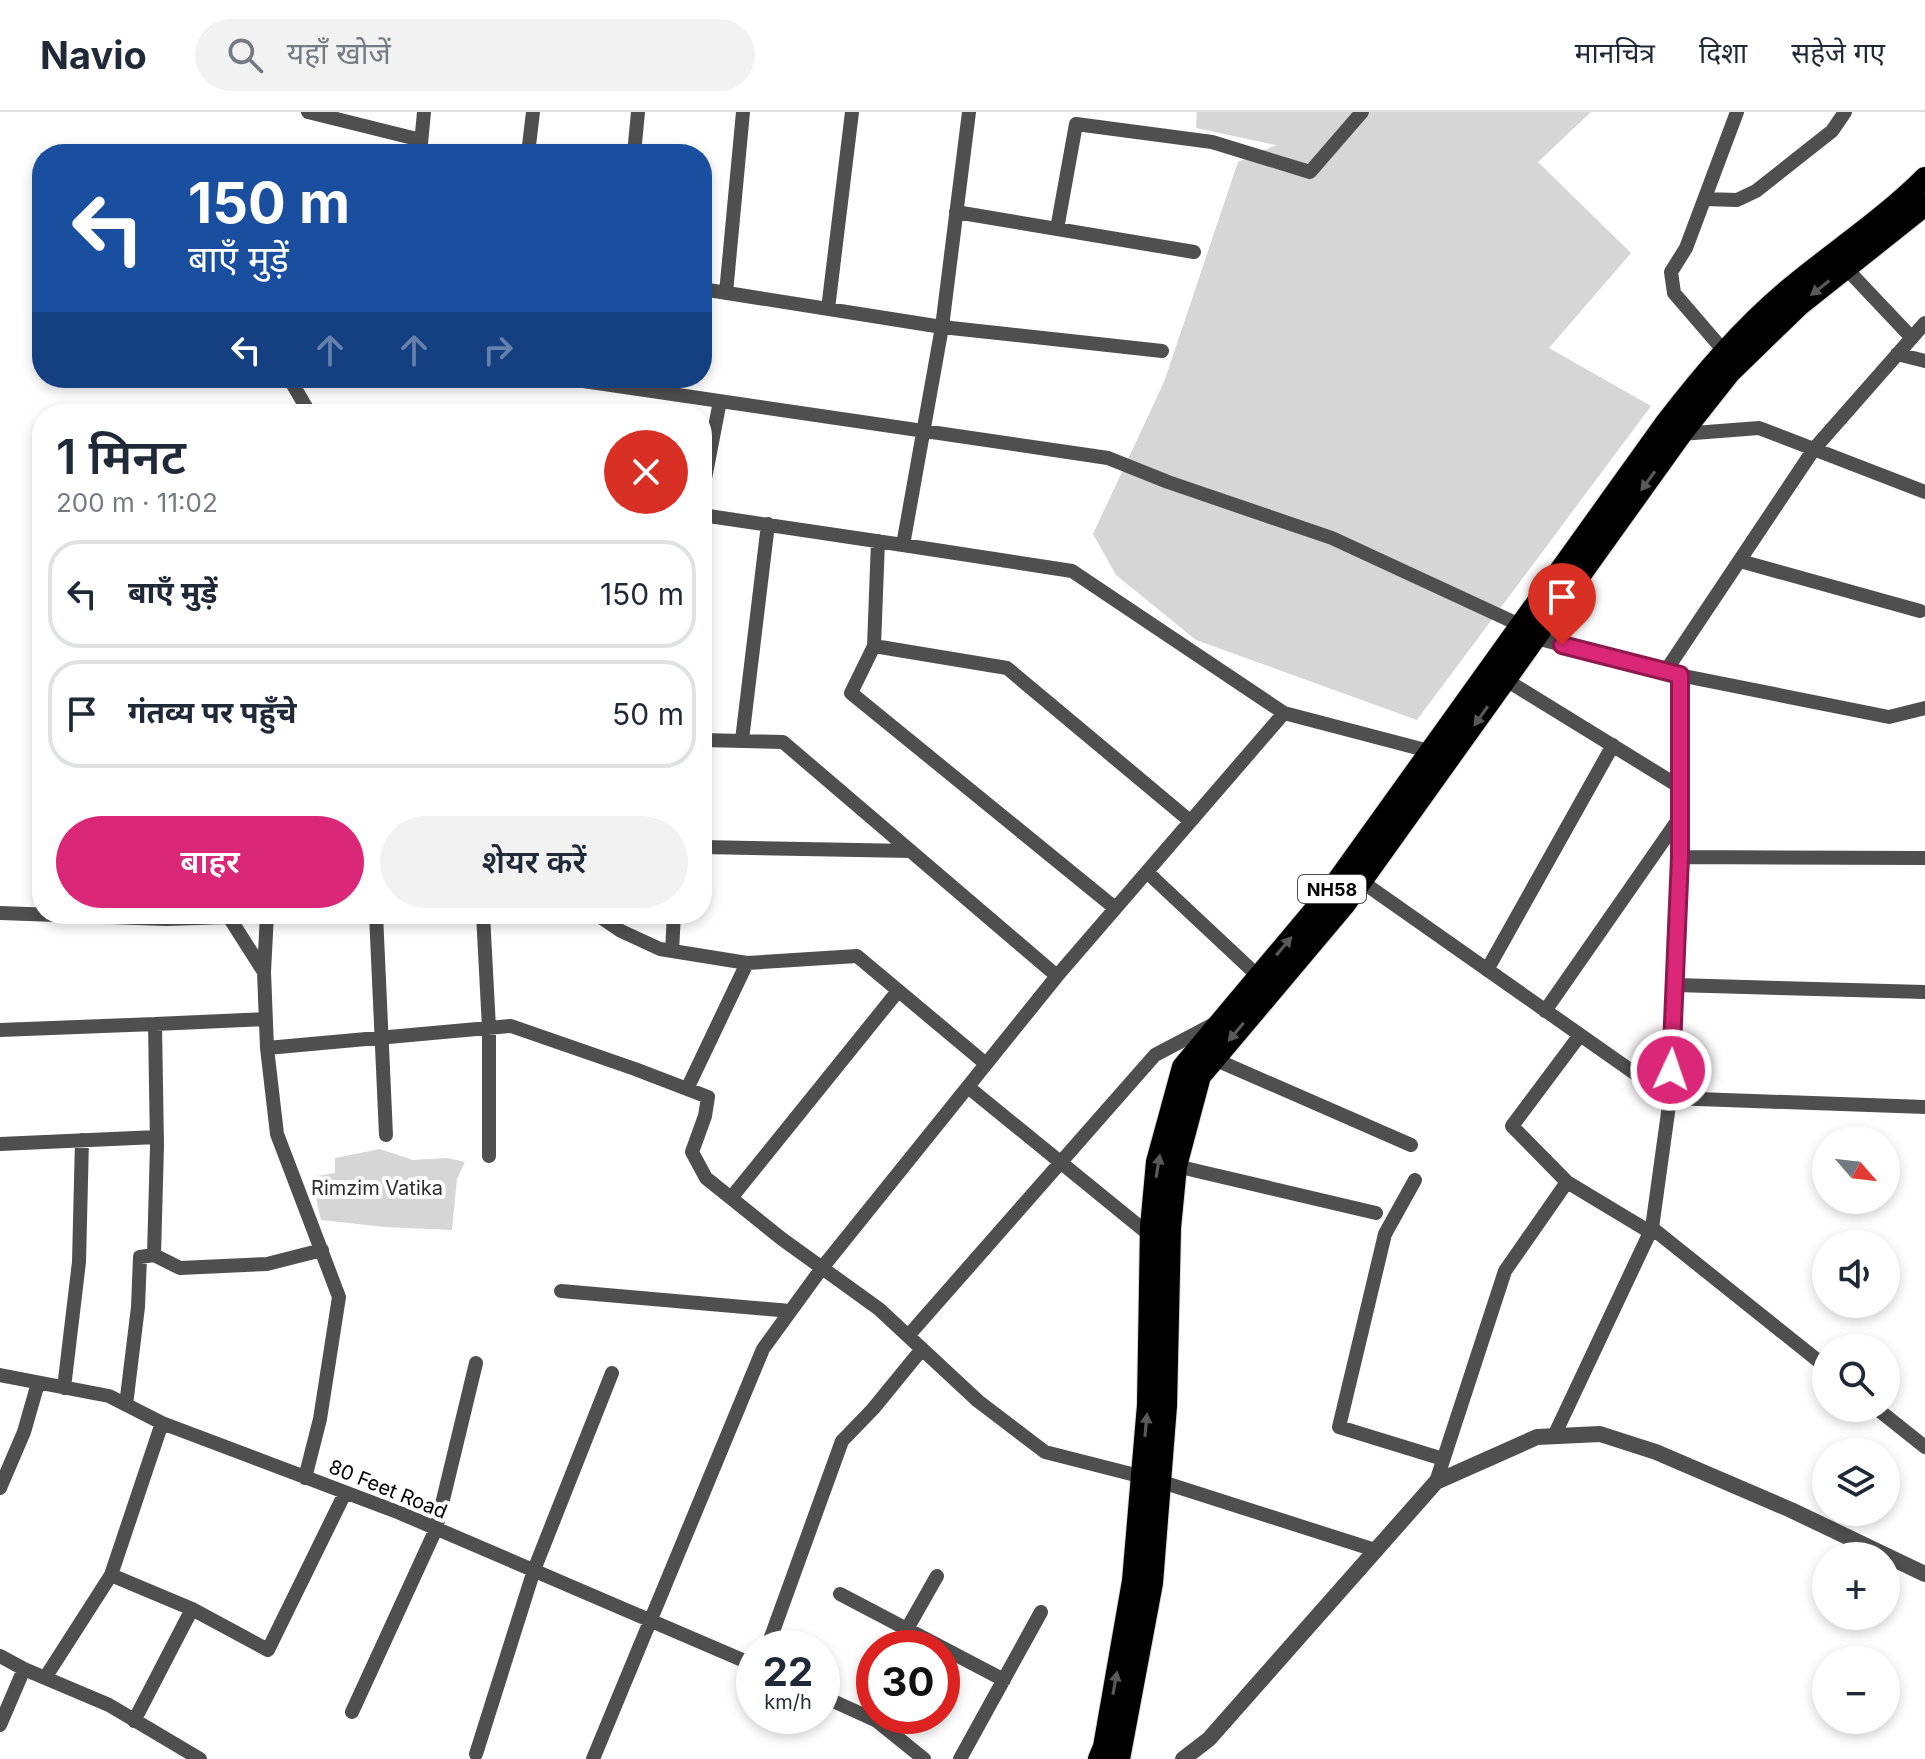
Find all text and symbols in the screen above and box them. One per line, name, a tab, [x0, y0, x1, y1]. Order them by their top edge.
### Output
search box	[195, 19, 755, 91]
text: Navio	[40, 32, 147, 78]
icon: search	[223, 33, 267, 77]
text: यहाँ खोजें	[287, 35, 391, 71]
text: मानचित्र	[1575, 36, 1655, 70]
text: दिशा	[1699, 36, 1747, 70]
text: सहेजे गए	[1791, 36, 1885, 70]
text: 150 m	[188, 169, 350, 237]
icon: left	[56, 176, 160, 280]
text: बाएँ मुड़ें	[188, 237, 289, 281]
one-way arrow	[1810, 280, 1830, 296]
icon: left	[224, 328, 268, 372]
icon: ahead	[308, 328, 352, 372]
icon: ahead	[392, 328, 436, 372]
icon: right	[476, 328, 520, 372]
text: 1 मिनट	[56, 427, 186, 486]
button: close	[604, 430, 688, 514]
one-way arrow	[1640, 470, 1656, 492]
text: 200 m · 11:02	[56, 487, 218, 518]
pin	[1528, 563, 1596, 645]
icon: left	[60, 572, 104, 616]
text: बाएँ मुड़ें	[128, 574, 217, 610]
icon: arrive	[1540, 575, 1584, 619]
text: 150 m	[600, 576, 684, 612]
icon: arrive	[60, 692, 104, 736]
text: गंतव्य पर पहुँचे	[128, 694, 296, 730]
text: 50 m	[612, 696, 684, 732]
one-way arrow	[1473, 705, 1489, 726]
button: बाहर	[56, 816, 364, 908]
button: शेयर करें	[380, 816, 688, 908]
road number: NH58	[1298, 875, 1366, 903]
one-way arrow	[1275, 936, 1292, 956]
one-way arrow	[1228, 1022, 1245, 1042]
position arrow	[1629, 1028, 1713, 1112]
north arrow	[1812, 1126, 1900, 1214]
map controls	[1812, 1126, 1900, 1734]
one-way arrow	[1152, 1153, 1164, 1178]
park label: Rimzim Vatika	[311, 1176, 443, 1200]
button: sound	[1812, 1230, 1900, 1318]
button: search	[1812, 1334, 1900, 1422]
one-way arrow	[1140, 1412, 1153, 1437]
button: layers	[1812, 1438, 1900, 1526]
street label: 80 Feet Road	[325, 1454, 451, 1524]
button: +	[1812, 1542, 1900, 1630]
speed limit sign: 30	[856, 1630, 960, 1734]
button: −	[1812, 1646, 1900, 1734]
text: 22	[763, 1647, 813, 1696]
one-way arrow	[1110, 1670, 1122, 1695]
text: km/h	[764, 1690, 812, 1714]

